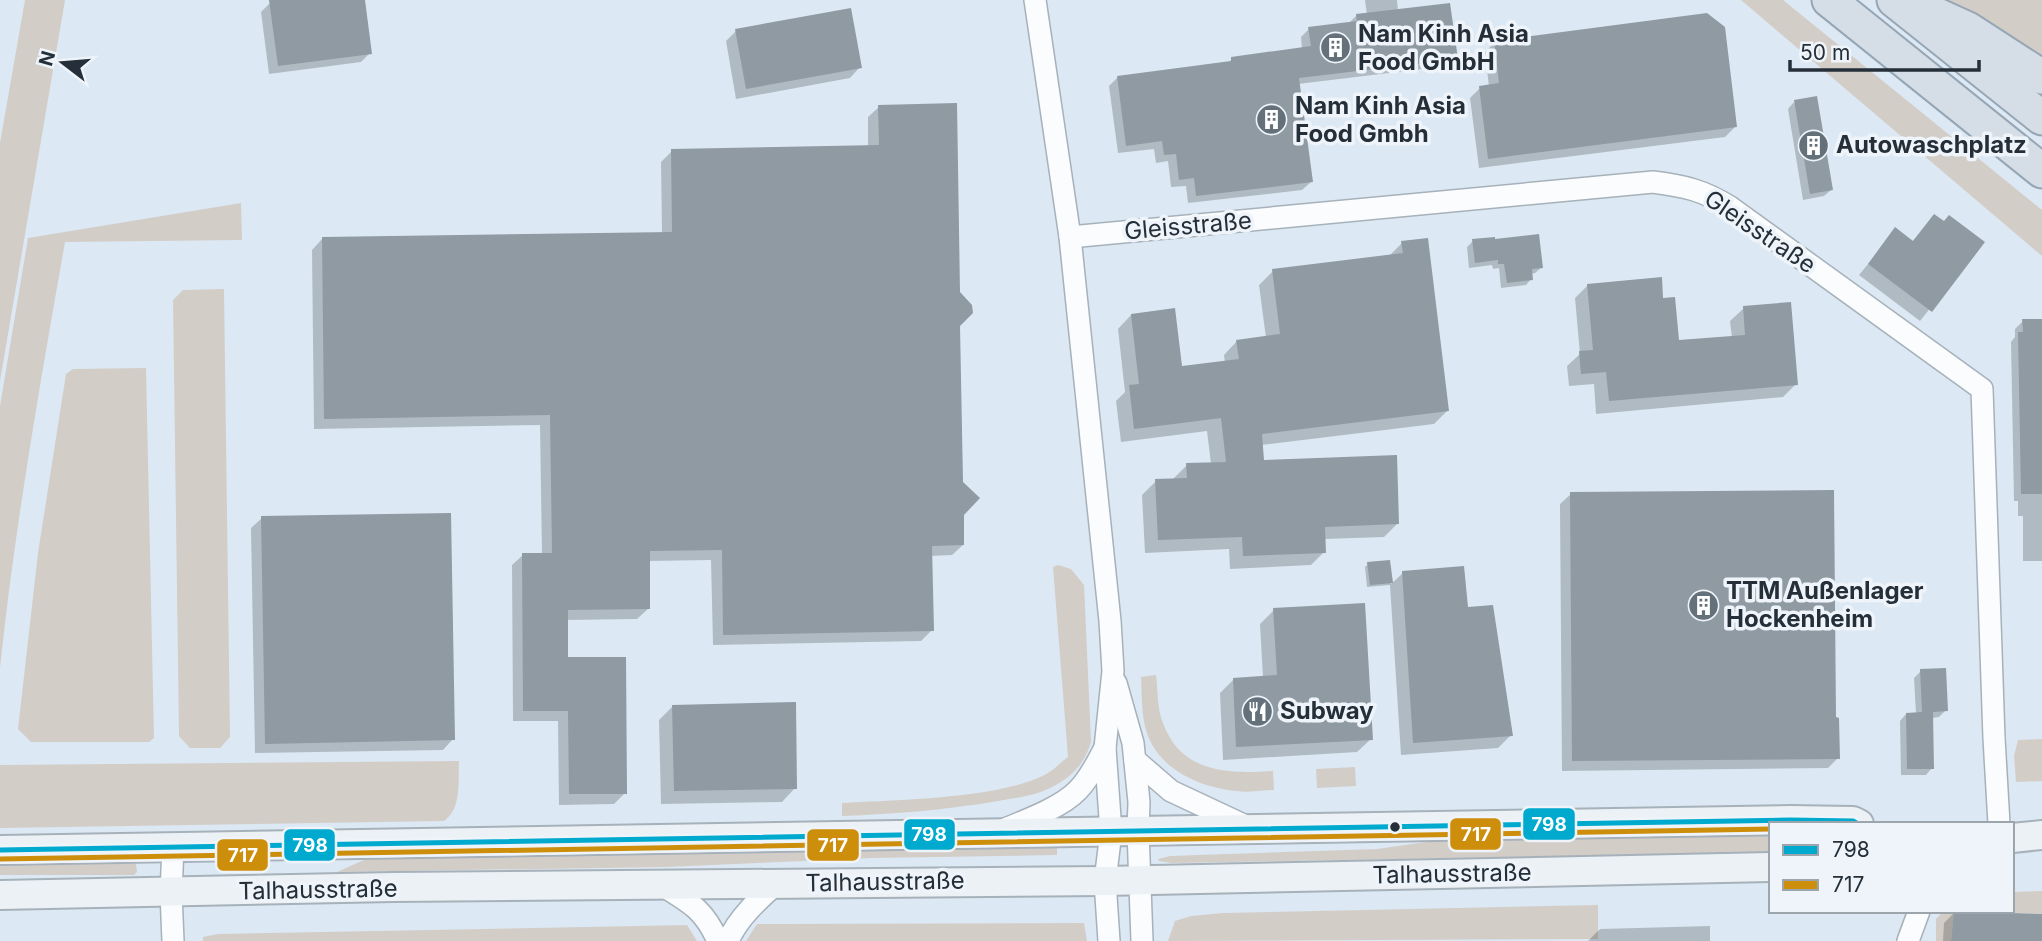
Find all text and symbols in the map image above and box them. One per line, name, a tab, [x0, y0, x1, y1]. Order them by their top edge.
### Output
place label: Nam Kinh Asia Food GmbH	[1358, 19, 1529, 76]
north arrow	[28, 28, 98, 98]
scale bar	[1790, 28, 1979, 72]
building icon: Nam Kinh Asia Food GmbH	[1318, 31, 1352, 65]
text: 50 m	[1800, 40, 1850, 65]
text: N	[34, 48, 60, 69]
place label: Nam Kinh Asia Food Gmbh	[1295, 91, 1466, 148]
building icon: Nam Kinh Asia Food Gmbh	[1255, 103, 1289, 137]
building icon: Autowaschplatz	[1796, 128, 1830, 162]
place label: Autowaschplatz	[1836, 130, 2027, 159]
street label: Gleisstraße	[1699, 184, 1821, 279]
street label: Gleisstraße	[1123, 205, 1253, 246]
place label: TTM Außenlager Hockenheim	[1726, 576, 1924, 633]
building icon: TTM Außenlager Hockenheim	[1686, 588, 1720, 622]
restaurant icon: Subway	[1240, 694, 1274, 728]
place label: Subway	[1280, 696, 1374, 725]
line badge: 798	[1522, 807, 1576, 841]
text: 798	[1531, 813, 1567, 836]
line badge: 717	[1449, 817, 1502, 851]
line badge: 798	[903, 818, 956, 851]
unlabelled marker	[1388, 820, 1402, 834]
legend	[1769, 822, 2014, 913]
text: 798	[911, 823, 947, 846]
text: 717	[1461, 823, 1491, 846]
line badge: 798	[283, 828, 336, 862]
line badge: 717	[806, 828, 860, 862]
text: 798	[292, 834, 328, 857]
text: 717	[818, 834, 848, 857]
text: 798	[1832, 837, 1870, 862]
line badge: 717	[216, 838, 269, 872]
text: 717	[228, 844, 258, 867]
street label: Talhausstraße	[1372, 858, 1532, 889]
street label: Talhausstraße	[805, 866, 965, 897]
text: 717	[1832, 872, 1864, 897]
street label: Talhausstraße	[238, 874, 398, 905]

